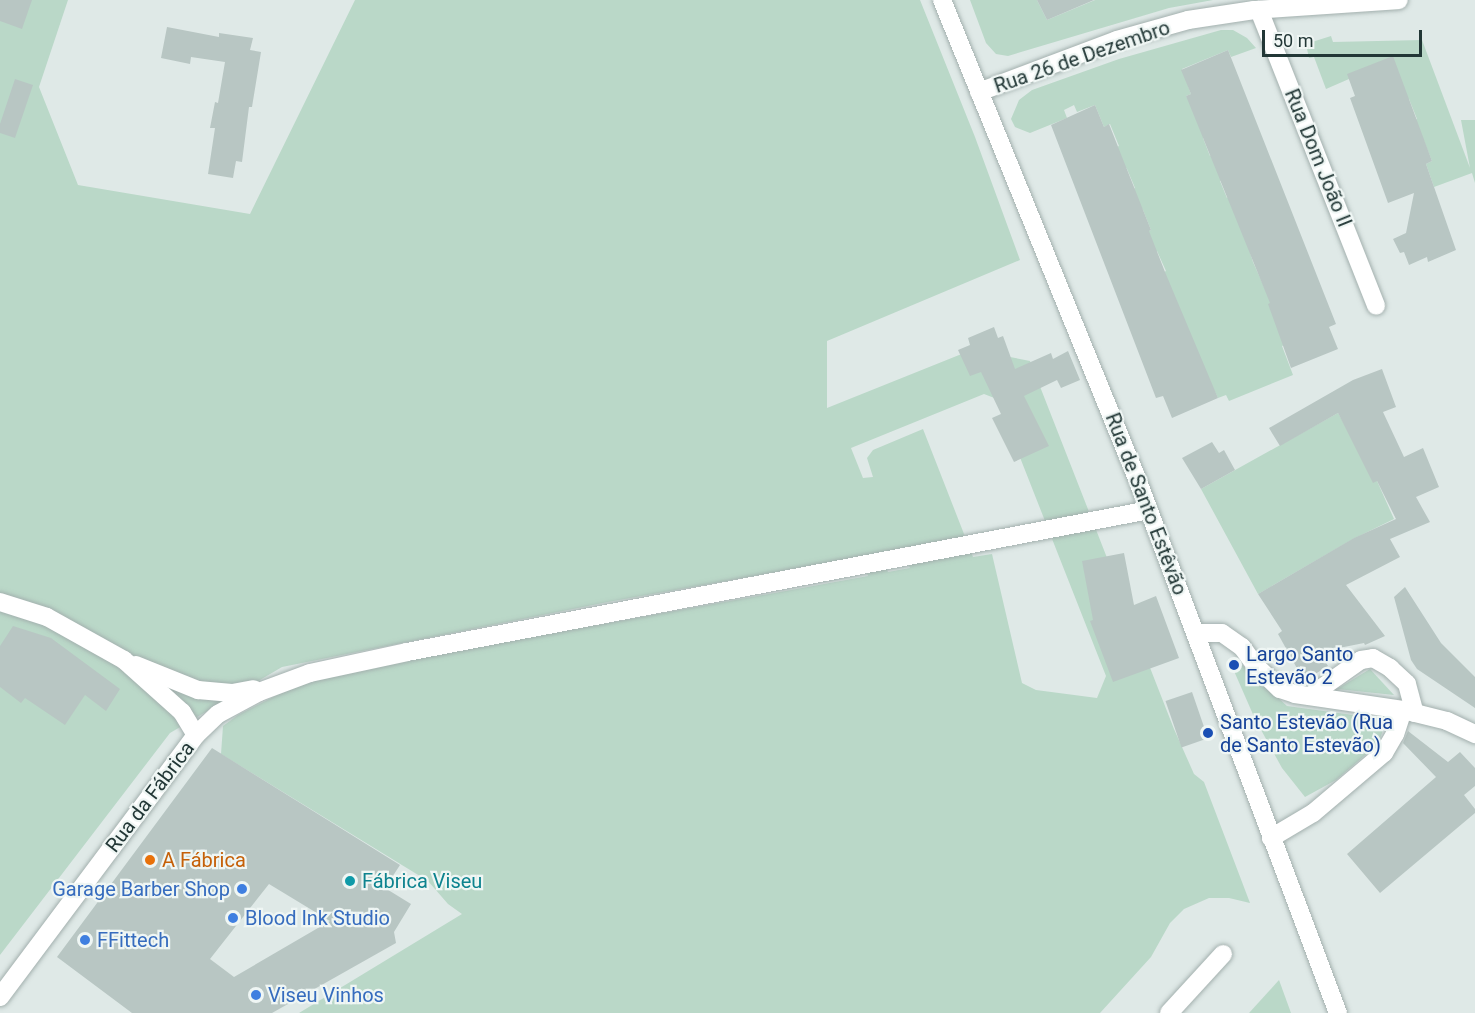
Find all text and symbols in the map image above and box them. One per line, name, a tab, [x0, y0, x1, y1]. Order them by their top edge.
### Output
street label: Rua 26 de Dezembro	[991, 16, 1173, 98]
scale bar	[1265, 18, 1426, 56]
text: 50 m	[1273, 30, 1313, 51]
street label: Rua Dom João II	[1279, 85, 1357, 231]
street label: Rua de Santo Estêvão	[1100, 410, 1192, 598]
place label: Largo Santo Estevão 2	[1246, 642, 1353, 689]
marker: Largo Santo Estevão 2	[1227, 658, 1241, 672]
place label: Santo Estevão (Rua de Santo Estevão)	[1220, 710, 1393, 757]
marker: Santo Estevão (Rua de Santo Estevão)	[1201, 726, 1215, 740]
street label: Rua da Fábrica	[101, 737, 199, 857]
place label: A Fábrica	[162, 848, 246, 872]
marker: A Fábrica	[143, 853, 157, 867]
place label: Fábrica Viseu	[362, 869, 482, 893]
marker: Fábrica Viseu	[343, 874, 357, 888]
place label: Garage Barber Shop	[52, 877, 230, 901]
marker: Garage Barber Shop	[235, 882, 249, 896]
place label: Blood Ink Studio	[245, 906, 390, 930]
marker: Blood Ink Studio	[226, 911, 240, 925]
place label: FFittech	[97, 928, 169, 952]
marker: FFittech	[78, 933, 92, 947]
place label: Viseu Vinhos	[268, 983, 384, 1007]
marker: Viseu Vinhos	[249, 988, 263, 1002]

